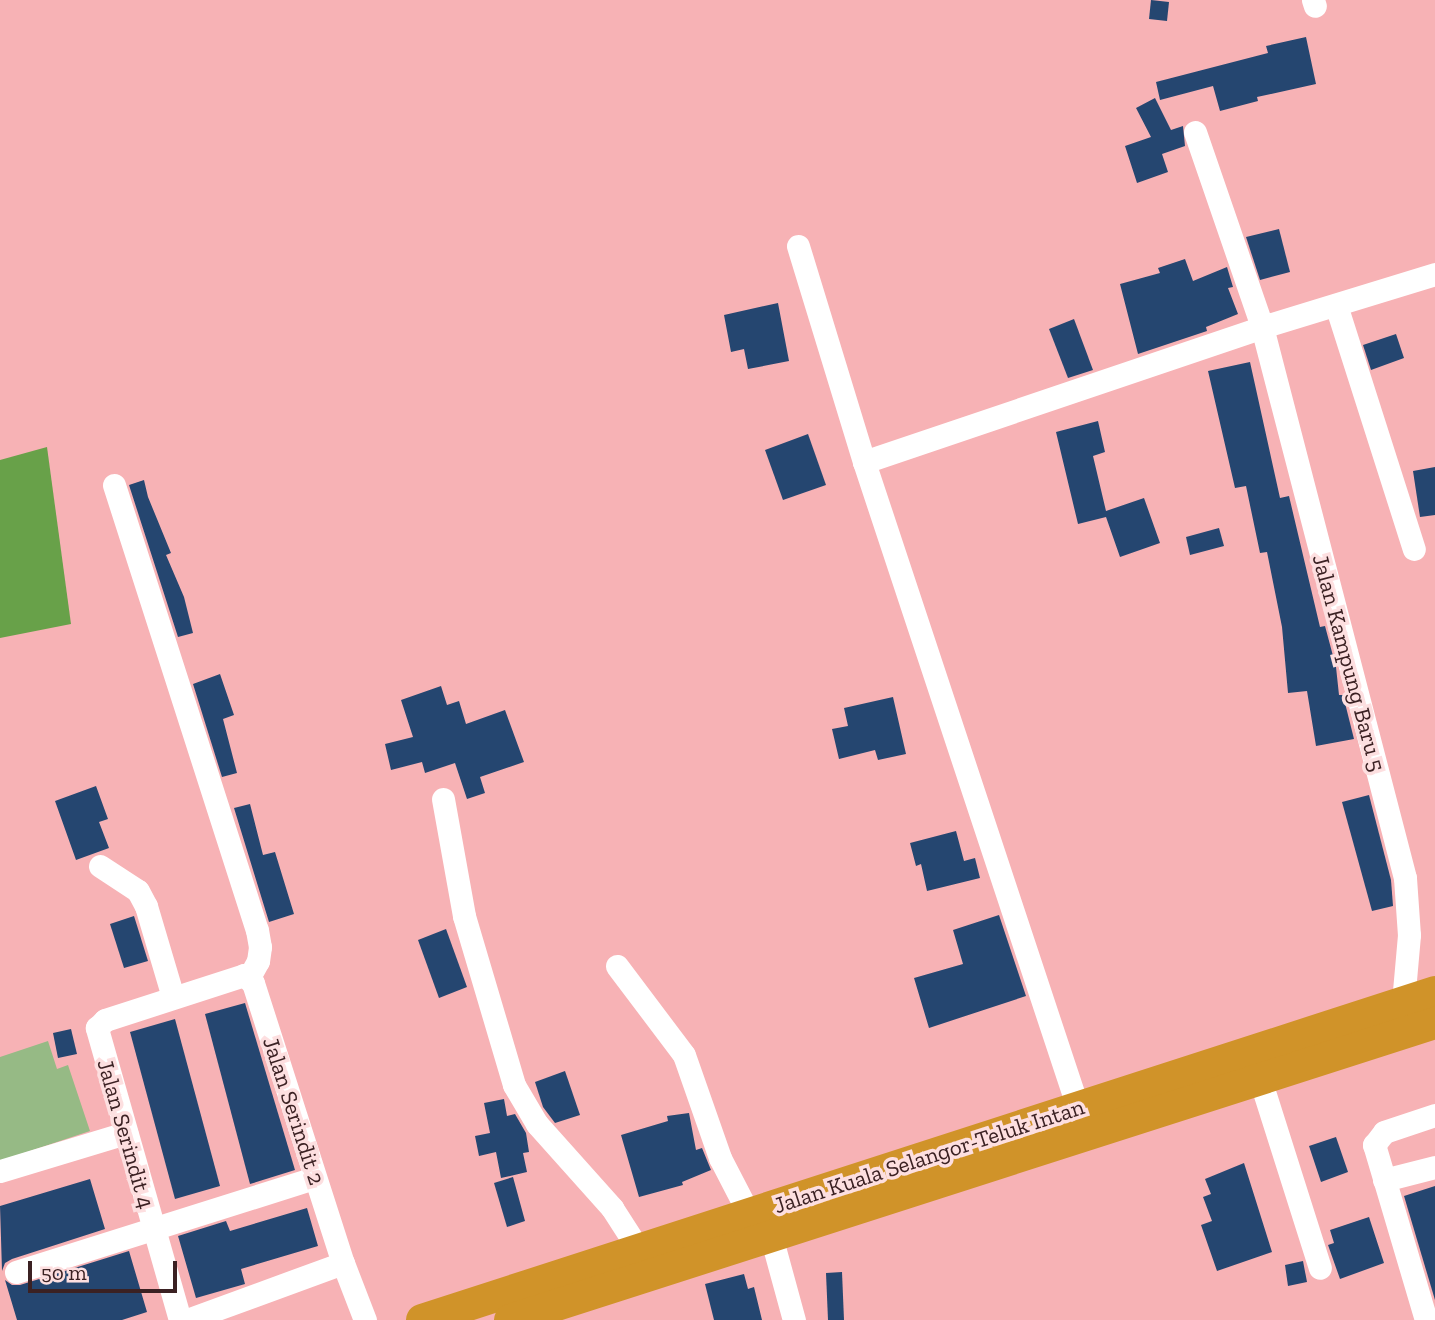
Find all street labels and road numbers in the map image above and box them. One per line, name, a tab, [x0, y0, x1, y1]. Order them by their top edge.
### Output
street label: Jalan Kampung Baru 5	[1307, 552, 1391, 774]
street label: Jalan Serindit 2	[257, 1034, 331, 1188]
street label: Jalan Serindit 4	[91, 1056, 161, 1212]
street label: Jalan Kuala Selangor-Teluk Intan	[770, 1093, 1088, 1219]

